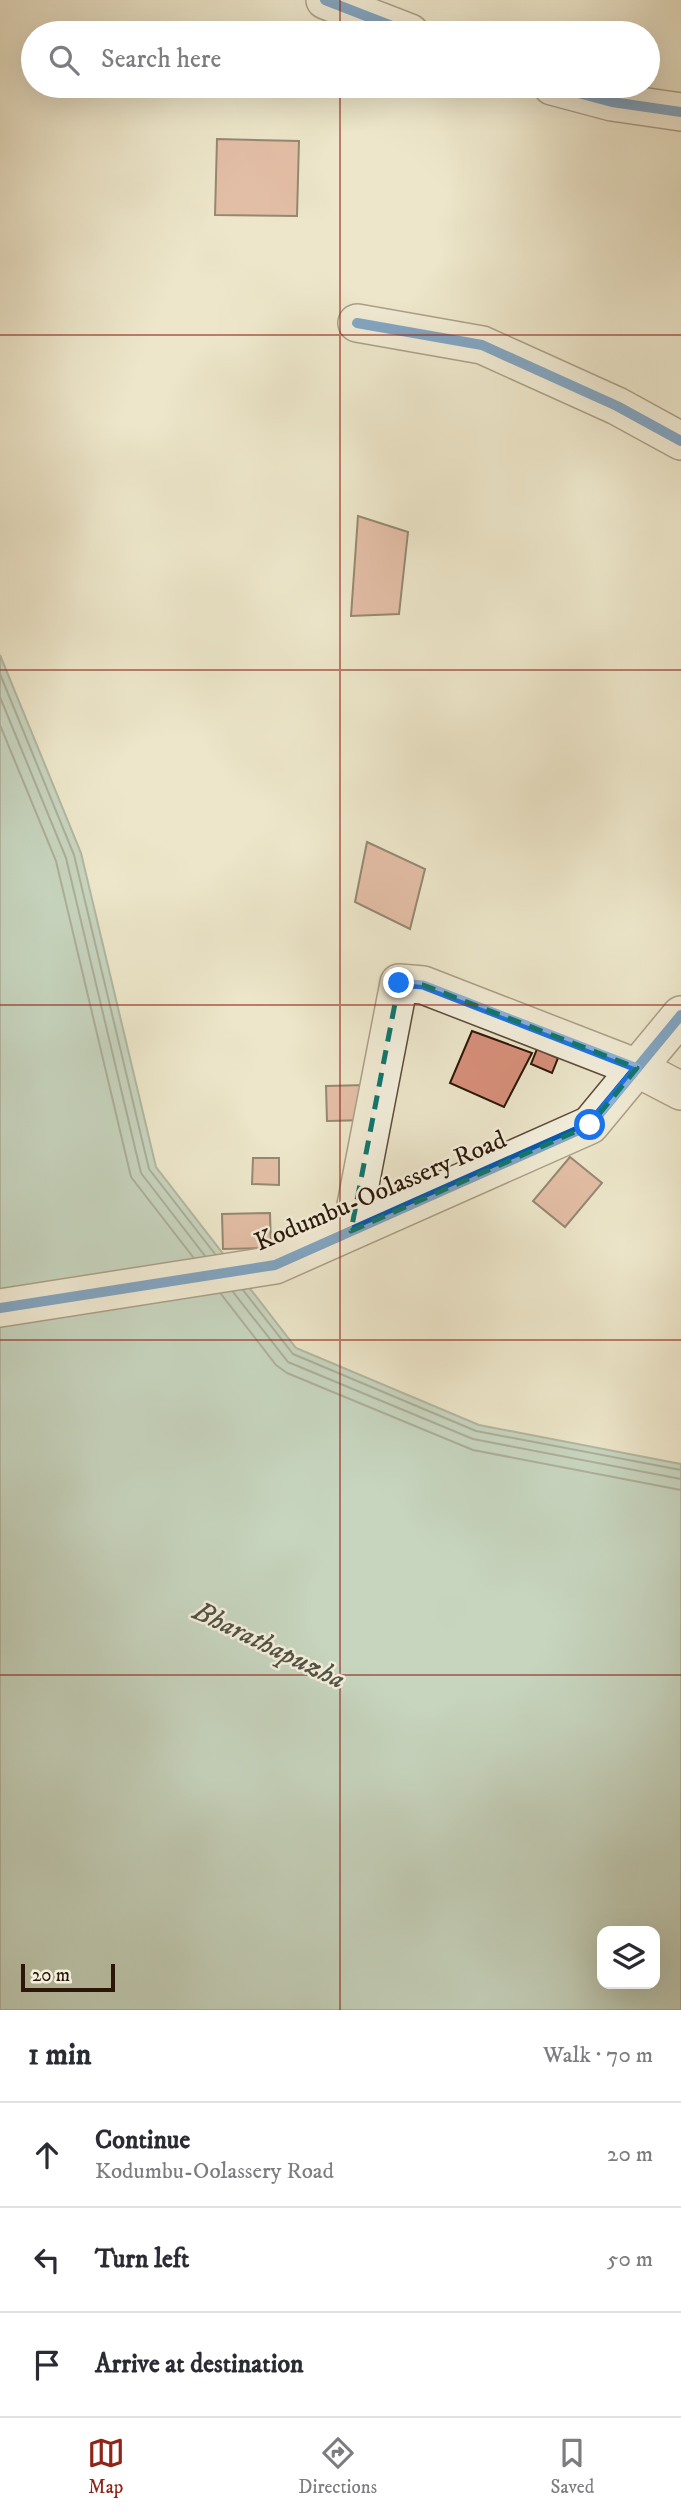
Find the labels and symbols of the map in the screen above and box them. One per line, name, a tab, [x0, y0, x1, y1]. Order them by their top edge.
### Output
route end	[383, 967, 414, 998]
route start	[574, 1109, 605, 1140]
street label: Kodumbu-Oolassery Road	[250, 1123, 511, 1259]
water label: Bharathapuzha	[187, 1593, 351, 1697]
scale bar	[21, 1961, 116, 1993]

